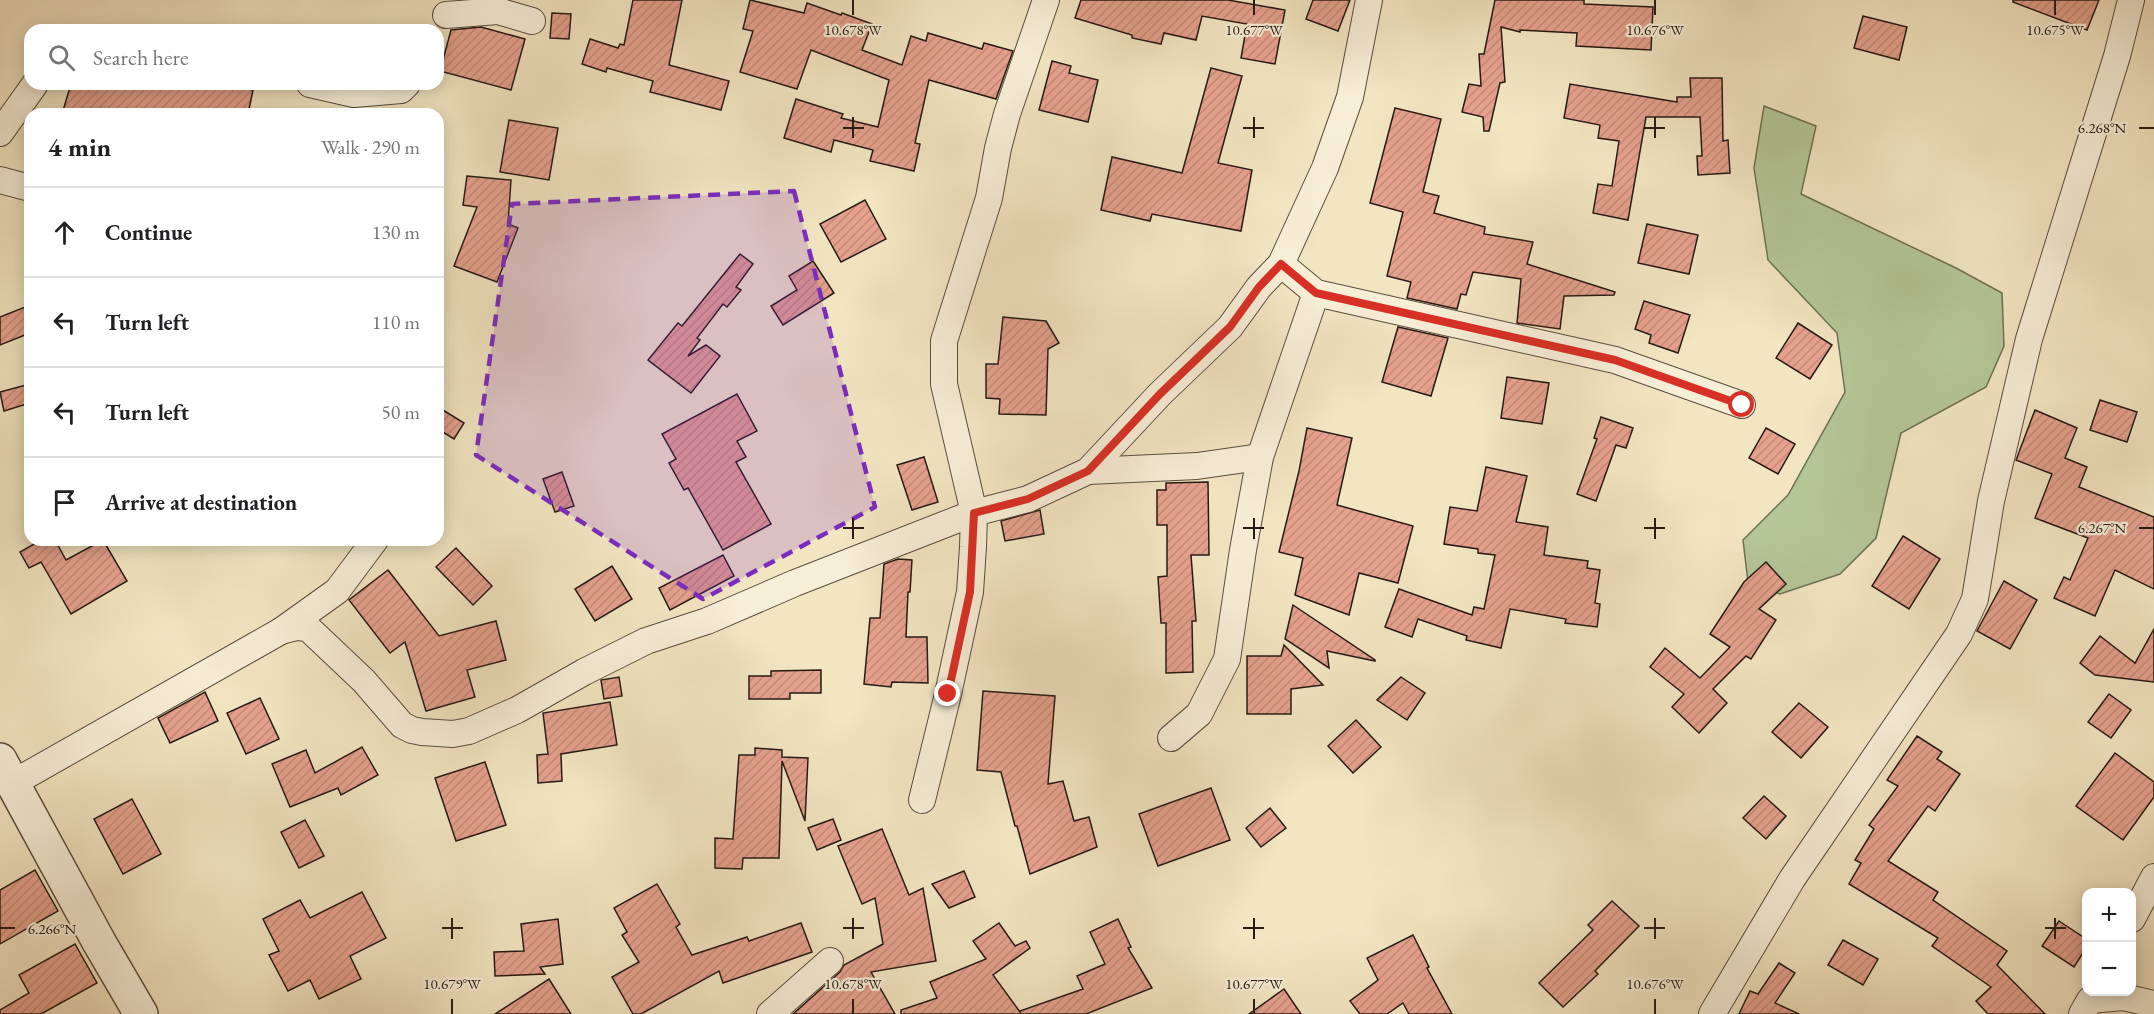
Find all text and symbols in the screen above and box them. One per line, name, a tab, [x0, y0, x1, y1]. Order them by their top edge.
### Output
text: 10.678°W	[824, 20, 882, 39]
text: 10.677°W	[1225, 20, 1283, 39]
text: 10.676°W	[1626, 20, 1684, 39]
text: 10.675°W	[2026, 20, 2084, 39]
search box	[24, 24, 444, 90]
icon: search	[45, 41, 78, 74]
text: Search here	[93, 43, 188, 72]
text: 6.268°N	[2078, 118, 2126, 137]
text: 4 min	[48, 130, 111, 164]
text: Walk · 290 m	[321, 134, 420, 160]
icon: ahead	[48, 216, 81, 249]
text: Continue	[105, 218, 192, 247]
text: 130 m	[372, 219, 420, 245]
icon: left	[48, 306, 81, 339]
text: Turn left	[105, 308, 189, 337]
text: 110 m	[372, 309, 420, 335]
route start	[1728, 391, 1754, 417]
icon: left	[48, 396, 81, 429]
text: Turn left	[105, 398, 189, 427]
text: 50 m	[381, 399, 420, 425]
icon: arrive	[48, 486, 81, 519]
text: Arrive at destination	[105, 488, 297, 517]
text: 6.267°N	[2078, 518, 2126, 537]
route end	[934, 680, 960, 706]
map controls	[2082, 888, 2136, 996]
button: +	[2082, 888, 2136, 942]
text: 6.266°N	[28, 919, 76, 938]
button: −	[2082, 942, 2136, 996]
text: 10.679°W	[423, 974, 481, 993]
text: 10.678°W	[824, 974, 882, 993]
text: 10.677°W	[1225, 974, 1283, 993]
text: 10.676°W	[1626, 974, 1684, 993]

